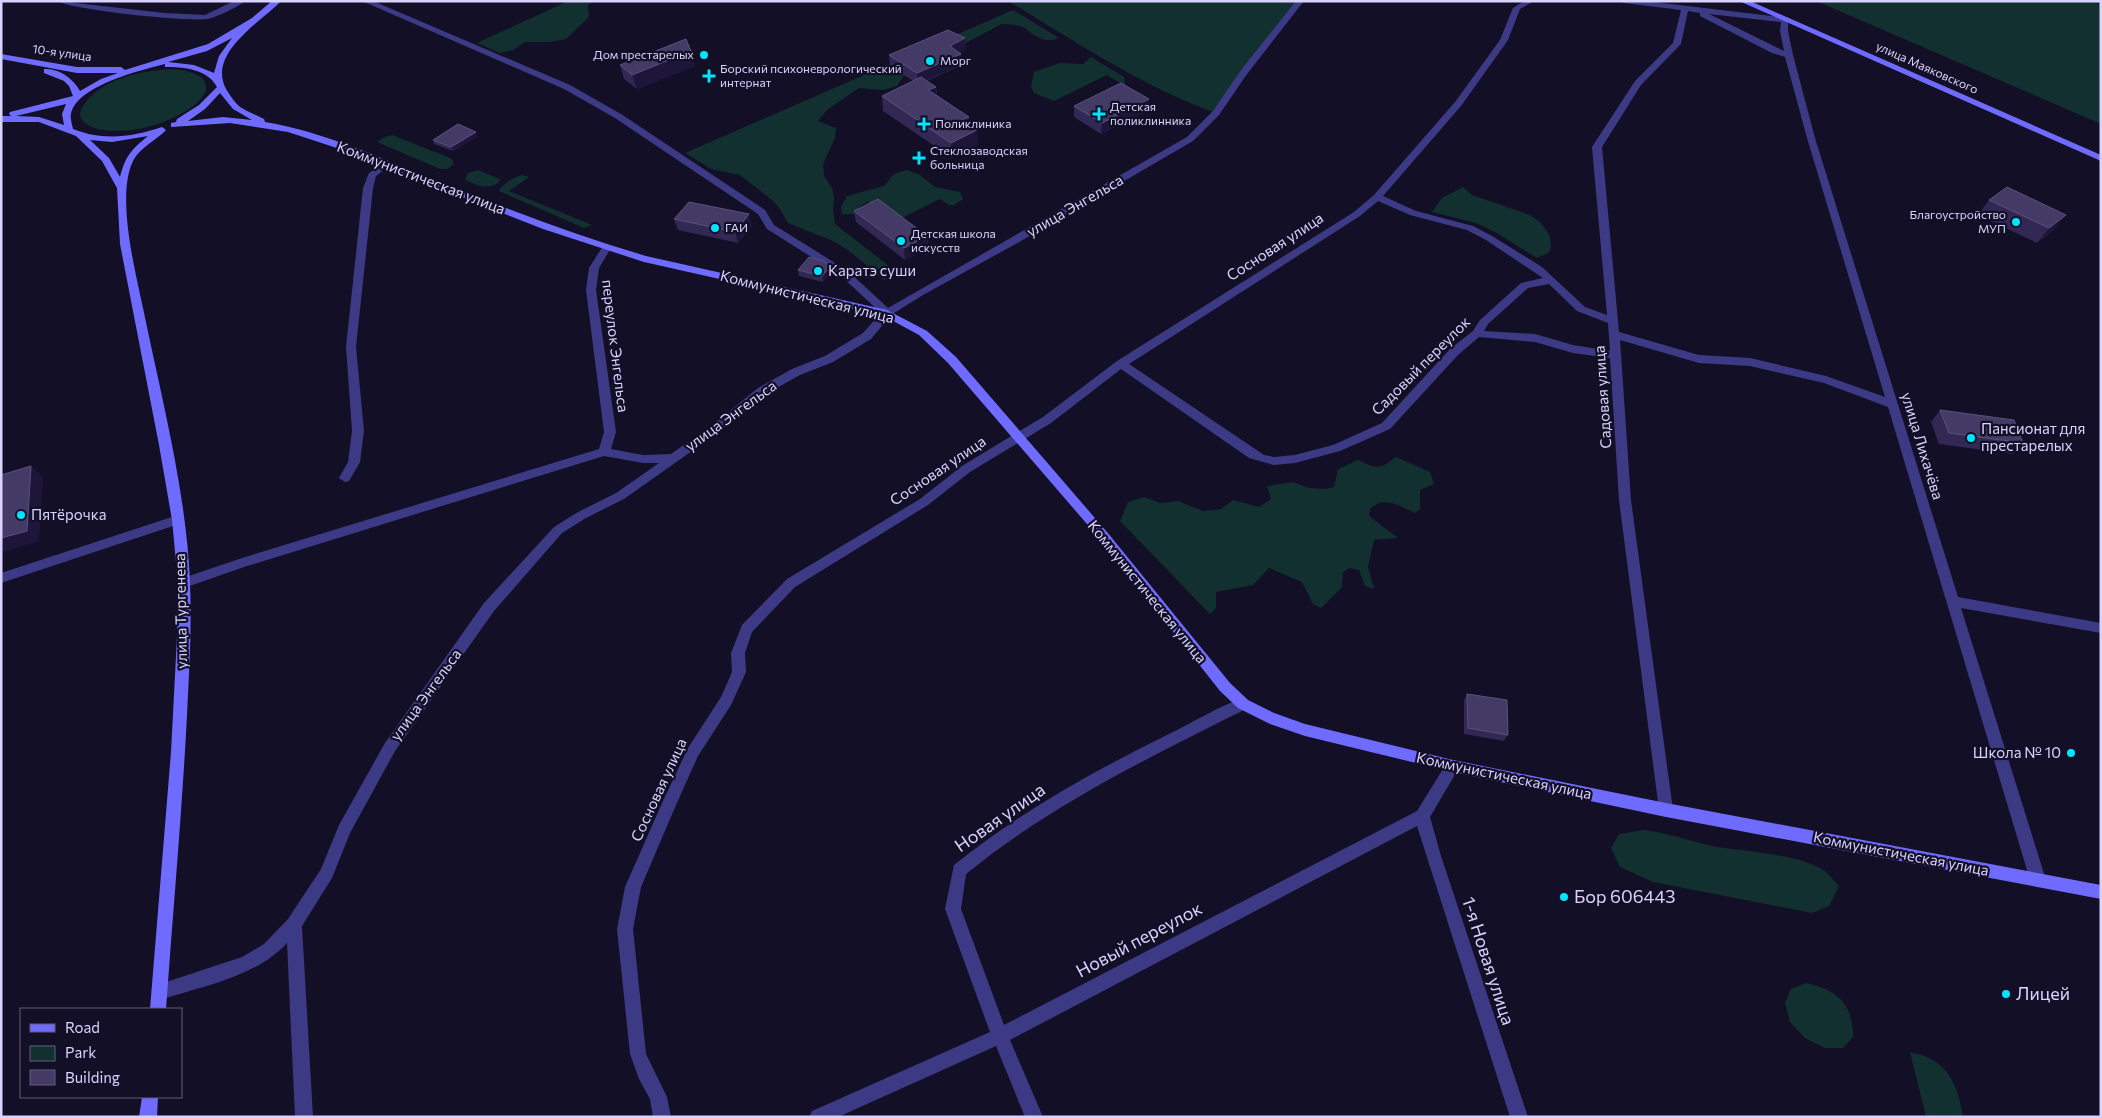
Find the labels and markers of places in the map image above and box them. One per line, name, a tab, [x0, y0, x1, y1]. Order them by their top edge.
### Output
place label: Дом престарелых	[593, 47, 695, 61]
marker: Дом престарелых	[698, 49, 710, 61]
place label: Морг	[940, 53, 971, 67]
marker: Морг	[924, 55, 936, 67]
place label: Борский психоневрологический интернат	[720, 61, 902, 89]
marker: Борский психоневрологический интернат	[702, 69, 716, 83]
place label: Детская поликлинника	[1110, 99, 1191, 127]
marker: Детская поликлинника	[1092, 107, 1106, 121]
place label: Поликлиника	[935, 116, 1011, 130]
marker: Поликлиника	[917, 117, 931, 131]
place label: Стеклозаводская больница	[930, 143, 1028, 171]
marker: Стеклозаводская больница	[912, 151, 926, 165]
place label: Благоустройство МУП	[1909, 207, 2006, 235]
marker: Благоустройство МУП	[2010, 216, 2022, 228]
place label: ГАИ	[725, 220, 748, 234]
marker: ГАИ	[709, 222, 721, 234]
place label: Детская школа искусств	[911, 226, 996, 254]
marker: Детская школа искусств	[895, 235, 907, 247]
place label: Каратэ суши	[828, 261, 916, 279]
marker: Каратэ суши	[812, 265, 824, 277]
place label: Пансионат для престарелых	[1981, 419, 2085, 454]
marker: Пансионат для престарелых	[1965, 432, 1977, 444]
place label: Пятёрочка	[31, 505, 106, 523]
marker: Пятёрочка	[15, 509, 27, 521]
place label: Школа № 10	[1973, 743, 2061, 761]
marker: Школа № 10	[2065, 747, 2077, 759]
place label: Бор 606443	[1574, 885, 1675, 907]
marker: Бор 606443	[1558, 891, 1570, 903]
place label: Лицей	[2016, 982, 2070, 1004]
marker: Лицей	[2000, 988, 2012, 1000]

